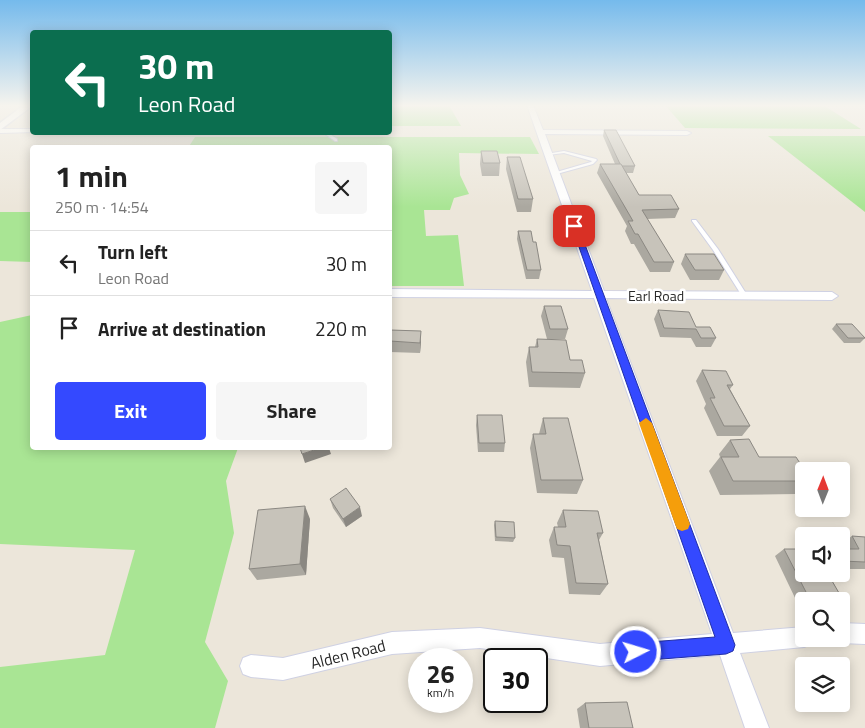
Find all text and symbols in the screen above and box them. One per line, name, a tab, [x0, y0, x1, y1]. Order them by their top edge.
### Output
text: 30 m	[138, 39, 214, 93]
icon: left	[55, 50, 120, 115]
text: Leon Road	[138, 87, 235, 121]
text: 1 min	[55, 153, 128, 199]
button: close	[315, 162, 367, 214]
text: 250 m · 14:54	[55, 195, 149, 219]
pin	[553, 205, 595, 247]
icon: arrive	[560, 212, 588, 240]
text: Turn left	[98, 237, 168, 266]
icon: left	[55, 249, 83, 277]
text: 30 m	[326, 249, 367, 278]
text: Leon Road	[98, 266, 169, 290]
street label: Earl Road	[628, 285, 684, 306]
icon: arrive	[55, 314, 83, 342]
text: Arrive at destination	[98, 314, 266, 343]
text: 220 m	[315, 314, 367, 343]
button: Exit	[55, 382, 206, 440]
button: Share	[216, 382, 367, 440]
north arrow	[795, 462, 850, 518]
map controls	[795, 462, 850, 712]
button: sound	[795, 527, 850, 582]
button: search	[795, 592, 850, 647]
position arrow	[609, 625, 661, 677]
street label: Alden Road	[308, 633, 388, 675]
speed limit sign: 30	[483, 648, 548, 713]
text: 26	[426, 655, 455, 693]
button: layers	[795, 657, 850, 712]
text: km/h	[427, 683, 454, 702]

